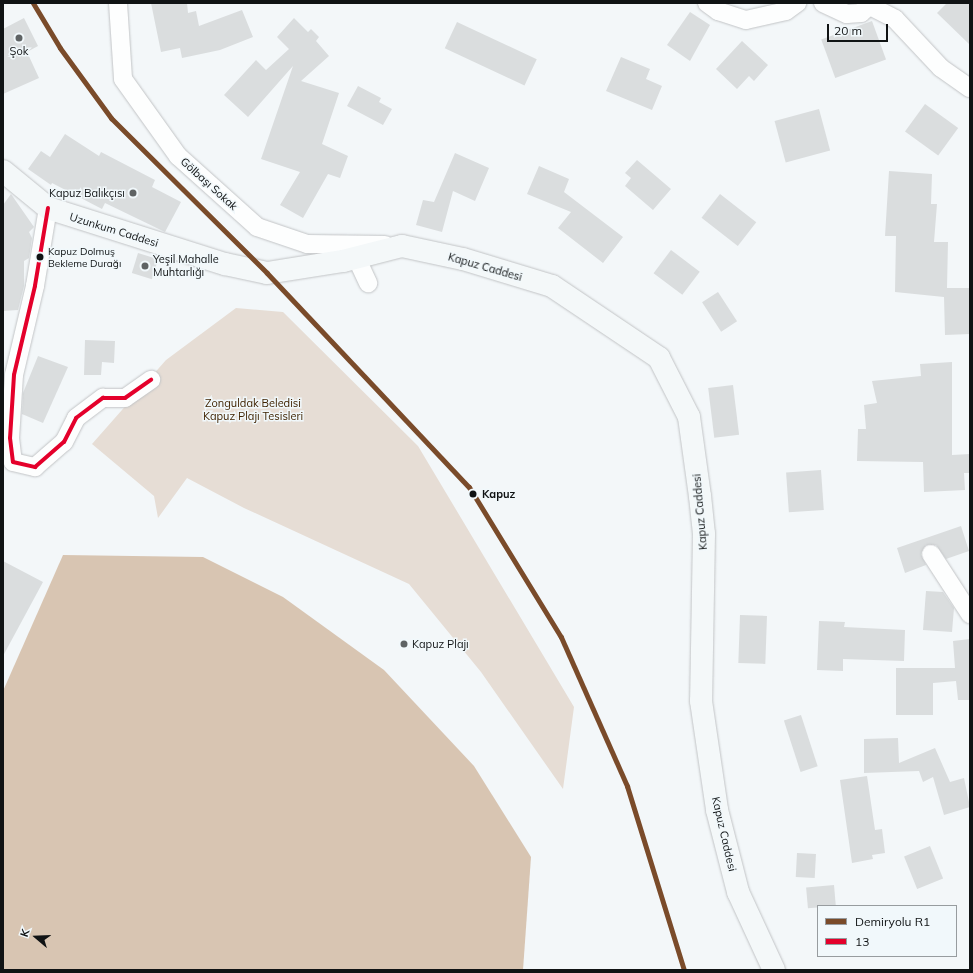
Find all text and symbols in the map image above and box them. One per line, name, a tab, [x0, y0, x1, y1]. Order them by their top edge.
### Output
scale bar	[829, 16, 890, 42]
text: 20 m	[834, 23, 862, 38]
marker: Şok	[14, 33, 24, 43]
place label: Şok	[10, 44, 28, 58]
street label: Gölbaşı Sokak	[178, 155, 240, 213]
place label: Kapuz Balıkçısı	[49, 186, 125, 200]
marker: Kapuz Balıkçısı	[128, 188, 138, 198]
street label: Uzunkum Caddesi	[68, 210, 160, 250]
place label: Kapuz Dolmuş Bekleme Durağı	[48, 245, 121, 268]
street label: Kapuz Caddesi	[447, 250, 523, 284]
marker: Kapuz Dolmuş Bekleme Durağı	[35, 252, 45, 262]
place label: Yeşil Mahalle Muhtarlığı	[153, 253, 219, 279]
marker: Yeşil Mahalle Muhtarlığı	[140, 261, 150, 271]
park label: Zonguldak Beledisi Kapuz Plajı Tesisleri	[203, 397, 303, 423]
street label: Kapuz Caddesi	[690, 473, 710, 551]
marker: Kapuz	[466, 487, 480, 501]
place label: Kapuz	[482, 487, 515, 501]
place label: Kapuz Plajı	[412, 637, 469, 651]
marker: Kapuz Plajı	[399, 639, 409, 649]
street label: Kapuz Caddesi	[709, 795, 739, 873]
legend	[817, 905, 957, 957]
text: Demiryolu R1	[855, 914, 930, 929]
north arrow	[16, 917, 56, 957]
text: K	[17, 927, 32, 939]
text: 13	[855, 934, 869, 949]

